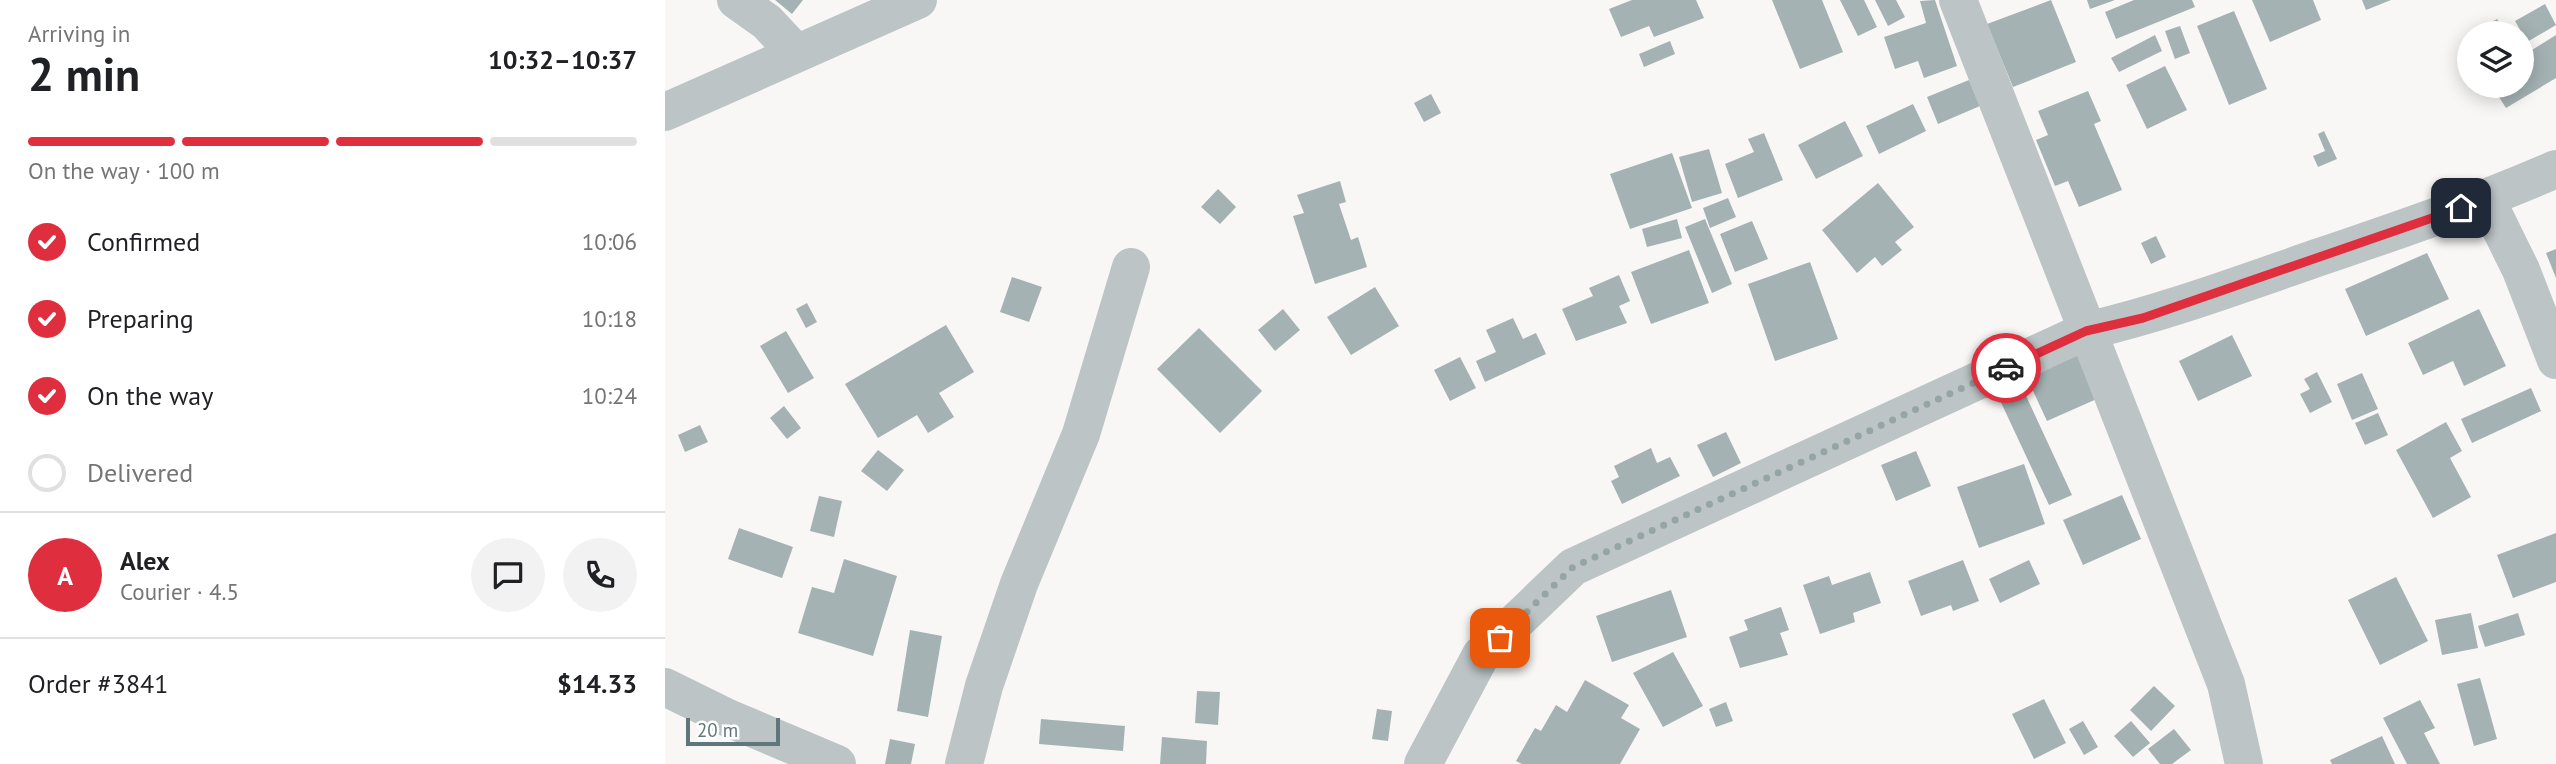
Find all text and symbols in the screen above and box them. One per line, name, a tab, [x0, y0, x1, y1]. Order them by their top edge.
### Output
text: Arriving in	[28, 19, 130, 48]
map controls	[2457, 21, 2534, 98]
button: layers	[2457, 21, 2534, 98]
text: 10:32–10:37	[488, 43, 637, 76]
text: 2 min	[28, 44, 140, 104]
text: On the way · 100 m	[28, 156, 220, 185]
pin	[2431, 178, 2491, 238]
icon: home	[2442, 189, 2480, 227]
icon: check	[28, 223, 66, 261]
text: Confirmed	[87, 225, 200, 258]
text: 10:06	[582, 227, 637, 256]
icon: check	[28, 300, 66, 338]
text: Preparing	[87, 302, 194, 335]
text: 10:18	[582, 304, 637, 333]
courier	[1971, 333, 2041, 403]
icon: car	[1987, 349, 2025, 387]
icon: check	[28, 377, 66, 415]
text: On the way	[87, 379, 213, 412]
text: 10:24	[582, 381, 637, 410]
text: Delivered	[87, 456, 193, 489]
button: chat	[471, 538, 545, 612]
button: phone	[563, 538, 637, 612]
text: Alex	[120, 544, 170, 577]
text: A	[57, 559, 73, 592]
text: Courier · 4.5	[120, 577, 239, 606]
pin	[1470, 608, 1530, 668]
icon: bag	[1481, 619, 1519, 657]
text: Order #3841	[28, 667, 168, 700]
text: $14.33	[557, 667, 637, 700]
scale bar	[686, 715, 781, 747]
text: 20 m	[697, 718, 738, 742]

